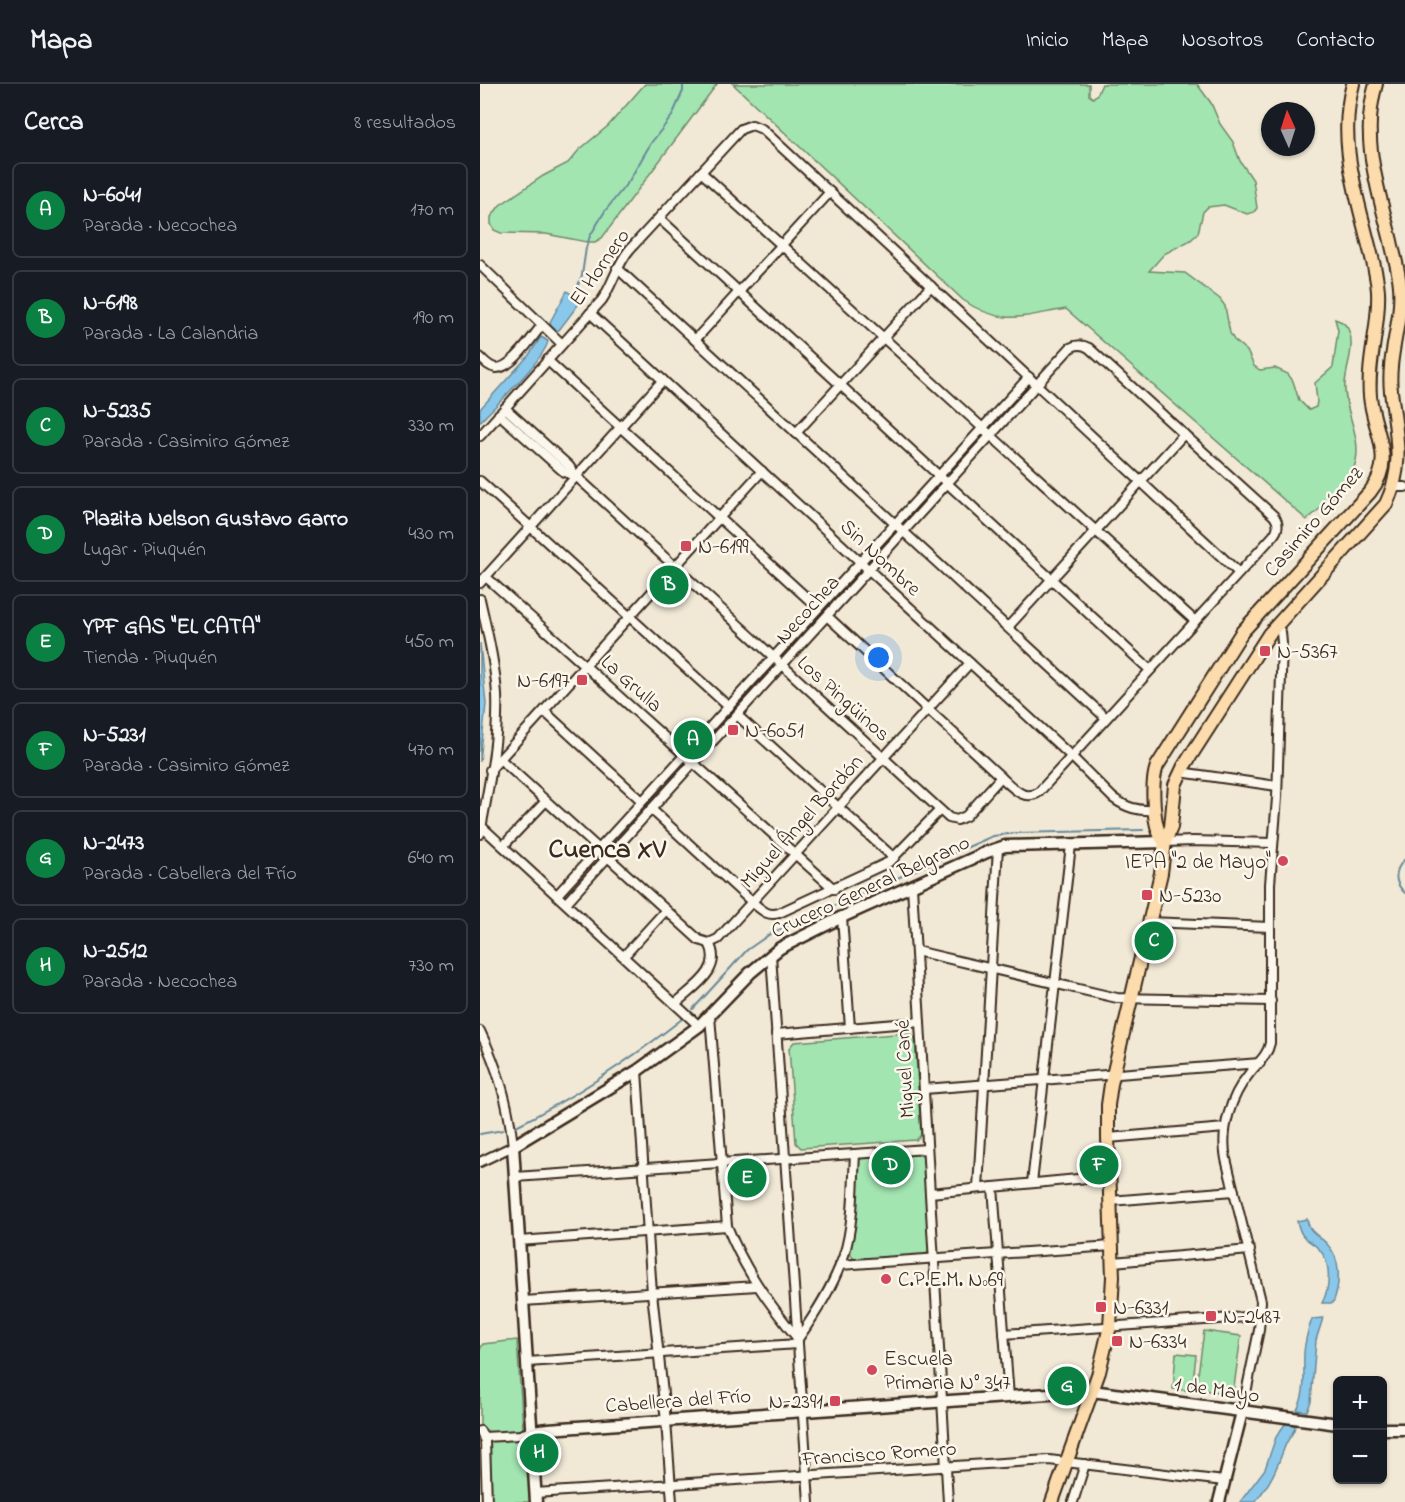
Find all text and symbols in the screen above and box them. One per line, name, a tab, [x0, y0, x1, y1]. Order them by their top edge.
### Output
text: Mapa	[30, 21, 92, 62]
text: Inicio	[1026, 26, 1069, 56]
text: Mapa	[1102, 26, 1149, 56]
text: Nosotros	[1182, 26, 1264, 56]
text: Contacto	[1297, 26, 1375, 56]
north arrow	[1261, 102, 1315, 156]
text: Cerca	[24, 104, 84, 142]
text: 8 resultados	[354, 109, 456, 138]
text: N-6041	[83, 180, 141, 212]
text: A	[39, 196, 52, 225]
text: 170 m	[410, 196, 454, 225]
text: Parada · Necochea	[83, 212, 237, 241]
street label: El Hornero	[563, 223, 638, 313]
text: N-6198	[83, 288, 138, 320]
text: B	[39, 304, 52, 333]
text: 190 m	[412, 304, 454, 333]
text: Parada · La Calandria	[83, 320, 258, 349]
text: N-5235	[83, 396, 151, 428]
text: C	[40, 412, 51, 441]
text: 330 m	[408, 412, 454, 441]
text: Parada · Casimiro Gómez	[83, 428, 290, 457]
street label: Casimiro Gómez	[1258, 460, 1371, 584]
text: Plazita Nelson Gustavo Garro	[83, 504, 348, 536]
street label: Sin Nombre	[832, 513, 927, 604]
text: D	[38, 520, 53, 549]
text: 430 m	[408, 520, 454, 549]
place label: N-6199	[698, 533, 749, 563]
text: Lugar · Piuquén	[83, 536, 206, 565]
marker: N-6199	[679, 539, 693, 553]
pin: B	[650, 562, 688, 608]
street label: Necochea	[769, 569, 848, 652]
text: YPF GAS "EL CATA"	[83, 612, 260, 644]
text: E	[39, 628, 52, 657]
text: 450 m	[405, 628, 454, 657]
place label: N-5367	[1277, 638, 1338, 668]
your location	[864, 643, 893, 672]
text: Tienda · Piuquén	[83, 644, 217, 673]
marker: N-5367	[1258, 644, 1272, 658]
street label: La Grulla	[593, 648, 668, 721]
street label: Los Pingüinos	[788, 649, 896, 751]
place label: N-6197	[517, 667, 570, 697]
marker: N-6197	[575, 673, 589, 687]
place label: N-6051	[745, 717, 804, 747]
pin: A	[674, 718, 712, 762]
text: N-5231	[83, 720, 146, 752]
marker: N-6051	[726, 723, 740, 737]
text: F	[39, 736, 52, 765]
text: 470 m	[408, 736, 454, 765]
street label: Miguel Ángel Bordón	[733, 748, 873, 898]
text: Parada · Casimiro Gómez	[83, 752, 290, 781]
text: N-2473	[83, 828, 144, 860]
street label: Crucero General Belgrano	[767, 829, 976, 949]
district label: Cuenca XV	[548, 831, 667, 870]
text: G	[39, 844, 52, 873]
text: 640 m	[408, 844, 454, 873]
place label: IEPA "2 de Mayo"	[1125, 848, 1271, 880]
marker: IEPA "2 de Mayo"	[1276, 854, 1290, 868]
text: Parada · Cabellera del Frío	[83, 860, 297, 889]
place label: N-5230	[1159, 882, 1221, 912]
marker: N-5230	[1140, 888, 1154, 902]
pin: C	[1134, 918, 1174, 964]
text: N-2512	[83, 936, 148, 968]
text: H	[40, 952, 51, 981]
text: 730 m	[408, 952, 454, 981]
text: Parada · Necochea	[83, 968, 237, 997]
street label: Miguel Cané	[888, 1018, 926, 1119]
pin: D	[872, 1142, 910, 1188]
pin: F	[1080, 1142, 1118, 1188]
pin: E	[728, 1156, 766, 1200]
place label: C.P.E.M. Nº69	[898, 1266, 1004, 1296]
marker: C.P.E.M. Nº69	[879, 1272, 893, 1286]
place label: N-6331	[1113, 1294, 1169, 1324]
marker: N-6331	[1094, 1300, 1108, 1314]
place label: N-2487	[1223, 1303, 1281, 1333]
marker: N-2487	[1204, 1309, 1218, 1323]
place label: N-6334	[1129, 1328, 1187, 1358]
marker: N-6334	[1110, 1334, 1124, 1348]
place label: Escuela Primaria N° 347	[884, 1345, 1011, 1399]
marker: Escuela Primaria N° 347	[865, 1363, 879, 1377]
pin: G	[1048, 1364, 1086, 1408]
street label: 1 de Mayo	[1172, 1370, 1261, 1414]
map controls	[1333, 1376, 1387, 1484]
button: +	[1333, 1376, 1387, 1430]
street label: Cabellera del Frío	[604, 1382, 752, 1422]
place label: N-2391	[769, 1388, 823, 1418]
marker: N-2391	[828, 1394, 842, 1408]
pin: H	[520, 1430, 558, 1476]
button: −	[1333, 1430, 1387, 1484]
street label: Francisco Romero	[800, 1435, 958, 1475]

